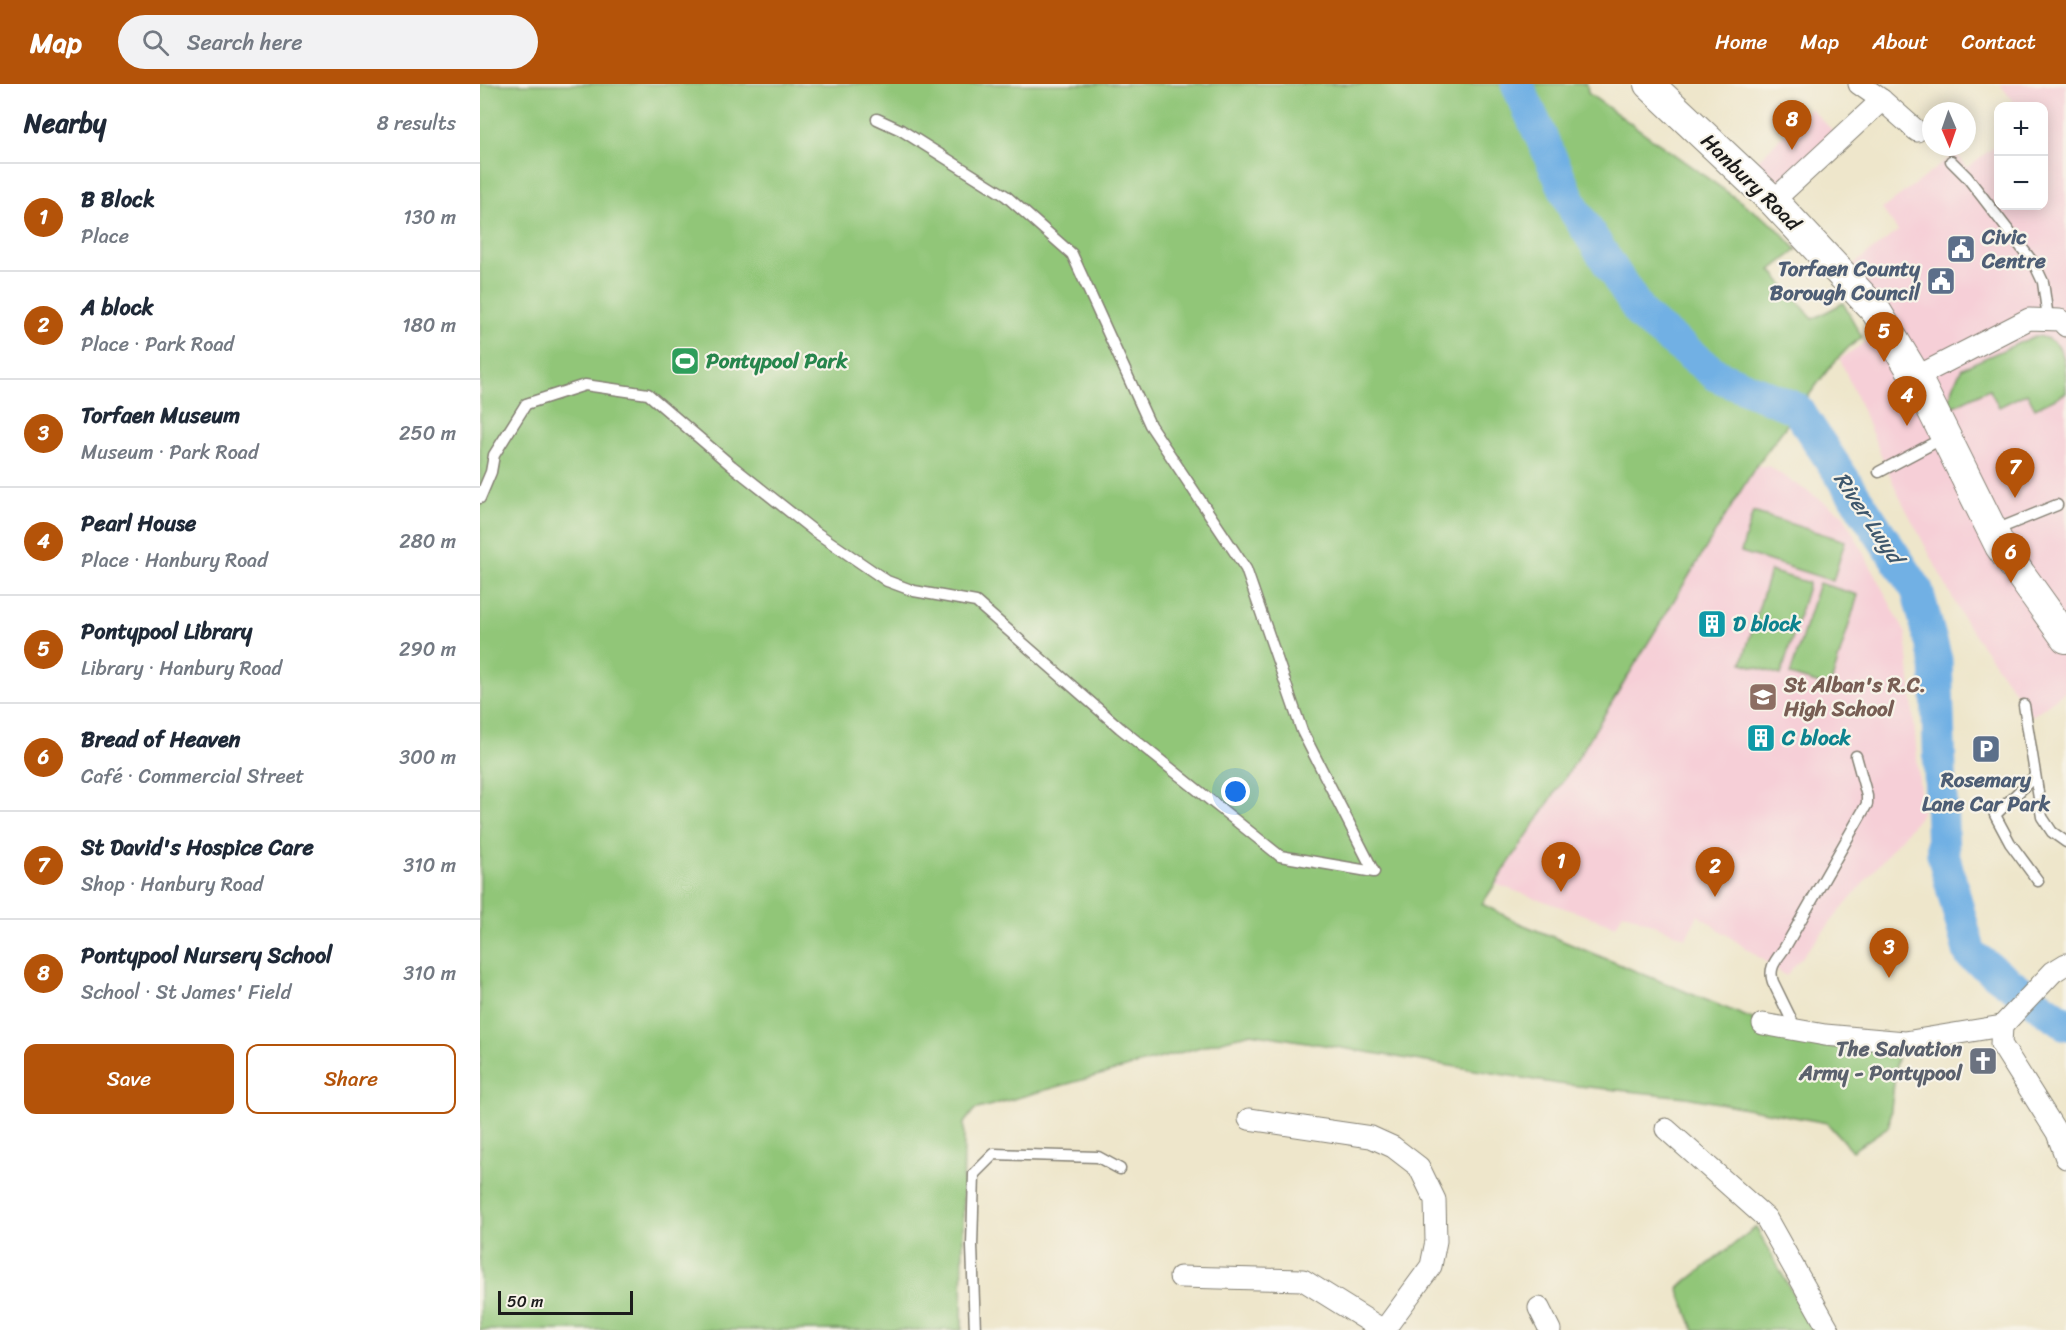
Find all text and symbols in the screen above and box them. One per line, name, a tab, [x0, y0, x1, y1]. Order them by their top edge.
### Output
search box	[118, 15, 538, 69]
text: Map	[30, 18, 82, 67]
text: Search here	[187, 23, 303, 62]
text: Home	[1715, 23, 1767, 61]
text: Map	[1800, 23, 1839, 61]
text: About	[1872, 23, 1929, 61]
text: Contact	[1962, 23, 2036, 61]
icon: search	[139, 26, 172, 59]
text: Nearby	[24, 100, 106, 146]
pin: 8	[1772, 100, 1812, 150]
north arrow	[1922, 102, 1976, 156]
map controls	[1994, 102, 2048, 210]
button: +	[1994, 102, 2048, 156]
text: 8 results	[377, 106, 456, 141]
street label: Hanbury Road	[1691, 124, 1812, 242]
button: −	[1994, 156, 2048, 210]
text: B Block	[81, 180, 155, 219]
text: 1	[39, 200, 48, 235]
text: 130 m	[403, 200, 456, 235]
place label: Civic Centre	[1981, 218, 2046, 280]
text: Place	[81, 219, 129, 254]
public building icon: Civic Centre	[1945, 233, 1977, 265]
place label: Torfaen County Borough Council	[1770, 250, 1921, 312]
public building icon: Torfaen County Borough Council	[1925, 265, 1957, 297]
text: A block	[81, 288, 153, 327]
text: 2	[38, 308, 49, 343]
text: 180 m	[402, 308, 456, 343]
pin: 5	[1864, 312, 1904, 362]
text: Place · Park Road	[81, 327, 234, 362]
place label: Pontypool Park	[706, 342, 848, 380]
sports icon: Pontypool Park	[669, 345, 701, 377]
pin: 4	[1888, 376, 1926, 426]
text: Torfaen Museum	[81, 396, 240, 435]
text: 3	[38, 416, 49, 451]
text: 250 m	[399, 416, 456, 451]
text: Museum · Park Road	[81, 435, 258, 470]
pin: 7	[1996, 448, 2035, 498]
water label: River Lwyd	[1823, 463, 1917, 576]
text: Pearl House	[81, 504, 196, 543]
text: 4	[37, 524, 50, 559]
text: 280 m	[399, 524, 456, 559]
pin: 6	[1992, 534, 2030, 583]
text: Place · Hanbury Road	[81, 543, 268, 578]
place label: D block	[1733, 605, 1802, 643]
building icon: D block	[1696, 608, 1728, 640]
text: Pontypool Library	[81, 612, 252, 651]
text: 5	[37, 632, 50, 667]
text: 290 m	[399, 632, 456, 667]
text: Library · Hanbury Road	[81, 651, 282, 686]
place label: St Alban's R.C. High School	[1783, 666, 1926, 728]
school or university icon: St Alban's R.C. High School	[1747, 681, 1779, 713]
place label: C block	[1781, 719, 1851, 757]
text: Bread of Heaven	[81, 720, 240, 759]
building icon: C block	[1745, 722, 1777, 754]
parking icon: Rosemary Lane Car Park	[1970, 733, 2002, 765]
text: 6	[38, 740, 49, 775]
text: 300 m	[399, 740, 456, 775]
text: Café · Commercial Street	[81, 759, 304, 794]
place label: Rosemary Lane Car Park	[1922, 761, 2051, 823]
your location	[1221, 777, 1250, 806]
text: St David's Hospice Care	[81, 828, 314, 867]
pin: 1	[1542, 842, 1580, 892]
text: 7	[38, 848, 49, 883]
text: 310 m	[403, 848, 456, 883]
pin: 2	[1696, 848, 1734, 897]
text: Shop · Hanbury Road	[81, 867, 263, 902]
pin: 3	[1870, 928, 1908, 978]
text: Pontypool Nursery School	[81, 936, 332, 975]
text: 8	[37, 956, 50, 991]
text: 310 m	[403, 956, 456, 991]
text: School · St James' Field	[81, 975, 291, 1010]
place label: The Salvation Army - Pontypool	[1798, 1030, 1963, 1092]
button: Save	[24, 1044, 234, 1114]
button: Share	[246, 1044, 456, 1114]
church icon: The Salvation Army - Pontypool	[1967, 1045, 1999, 1077]
text: 50 m	[507, 1287, 543, 1316]
scale bar	[498, 1288, 633, 1316]

